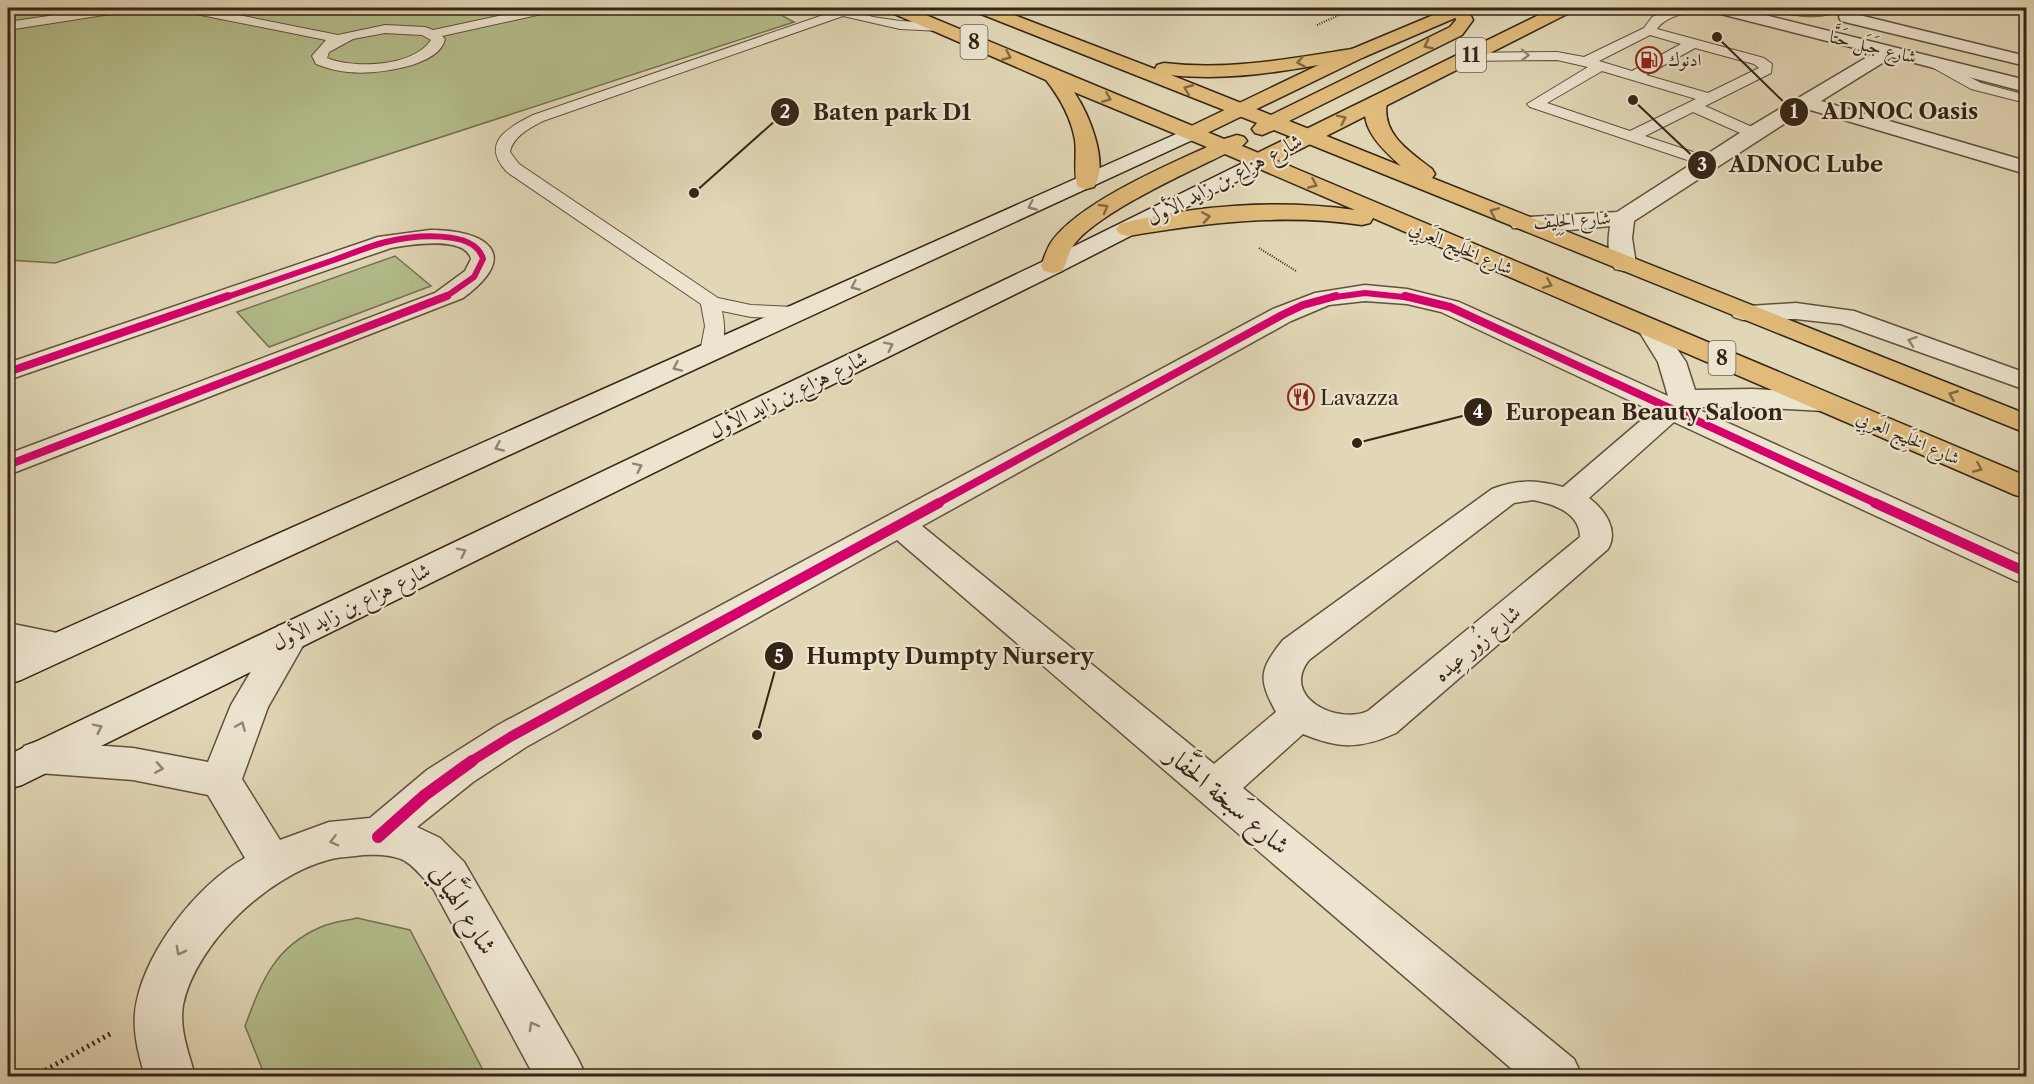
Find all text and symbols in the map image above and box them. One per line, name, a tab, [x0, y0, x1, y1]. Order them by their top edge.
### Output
street label: شارع جَبَل حَتَّا	[1826, 22, 1920, 72]
road number: 8	[960, 25, 988, 59]
one-way arrow	[1423, 38, 1434, 49]
road number: 11	[1456, 38, 1486, 72]
fuel station icon: ادنوك	[1634, 45, 1664, 75]
one-way arrow	[1001, 49, 1012, 61]
one-way arrow	[1520, 49, 1529, 61]
place label: ادنوك	[1668, 49, 1702, 71]
one-way arrow	[1296, 56, 1305, 68]
one-way arrow	[1184, 83, 1194, 96]
one-way arrow	[1101, 91, 1112, 103]
callout: Baten park D1	[770, 92, 983, 132]
callout: ADNOC Oasis	[1779, 92, 1990, 132]
text: ADNOC Oasis	[1821, 98, 1978, 125]
text: Baten park D1	[813, 99, 971, 126]
text: 2	[780, 101, 790, 123]
text: 1	[1790, 101, 1798, 123]
one-way arrow	[1336, 114, 1347, 126]
street label: شارع هزاع بن زايد الأول	[1141, 126, 1309, 236]
callout: ADNOC Lube	[1687, 145, 1895, 185]
text: ADNOC Lube	[1728, 151, 1883, 178]
text: 3	[1697, 154, 1707, 176]
one-way arrow	[1306, 177, 1317, 189]
one-way arrow	[1028, 199, 1039, 211]
one-way arrow	[1098, 204, 1108, 216]
one-way arrow	[1489, 207, 1500, 219]
street label: شارع الحِلِيف	[1533, 207, 1611, 237]
one-way arrow	[1202, 211, 1211, 223]
street label: شارع الخَلِيج العَربِي	[1404, 215, 1517, 284]
one-way arrow	[1542, 277, 1553, 289]
one-way arrow	[850, 279, 861, 291]
one-way arrow	[1907, 335, 1918, 348]
one-way arrow	[883, 341, 894, 353]
road number: 8	[1708, 341, 1736, 375]
street label: شارع هزاع بن زايد الأول	[704, 343, 874, 449]
one-way arrow	[672, 359, 683, 371]
restaurant icon: Lavazza	[1286, 382, 1316, 412]
place label: Lavazza	[1320, 385, 1400, 410]
one-way arrow	[1948, 390, 1959, 402]
callout: European Beauty Saloon	[1463, 392, 1795, 432]
text: European Beauty Saloon	[1505, 399, 1783, 426]
text: 4	[1473, 401, 1483, 423]
street label: شارع الخَلِيج العَربِي	[1851, 405, 1964, 474]
one-way arrow	[495, 440, 506, 452]
one-way arrow	[1972, 461, 1983, 473]
one-way arrow	[631, 463, 642, 475]
one-way arrow	[456, 548, 467, 559]
street label: شارع هزاع بن زايد الأول	[267, 555, 437, 661]
street label: شارع زُور عِيده	[1425, 596, 1529, 691]
callout: Humpty Dumpty Nursery	[764, 636, 1107, 676]
text: Humpty Dumpty Nursery	[806, 643, 1094, 670]
text: 5	[774, 646, 784, 668]
one-way arrow	[234, 722, 246, 733]
one-way arrow	[91, 724, 102, 736]
street label: شارع سَبخة الحَفَّار	[1153, 733, 1300, 866]
one-way arrow	[153, 761, 163, 774]
one-way arrow	[329, 834, 339, 847]
street label: شارع الهَيَّالي	[419, 855, 509, 963]
one-way arrow	[176, 945, 187, 956]
one-way arrow	[529, 1021, 540, 1032]

